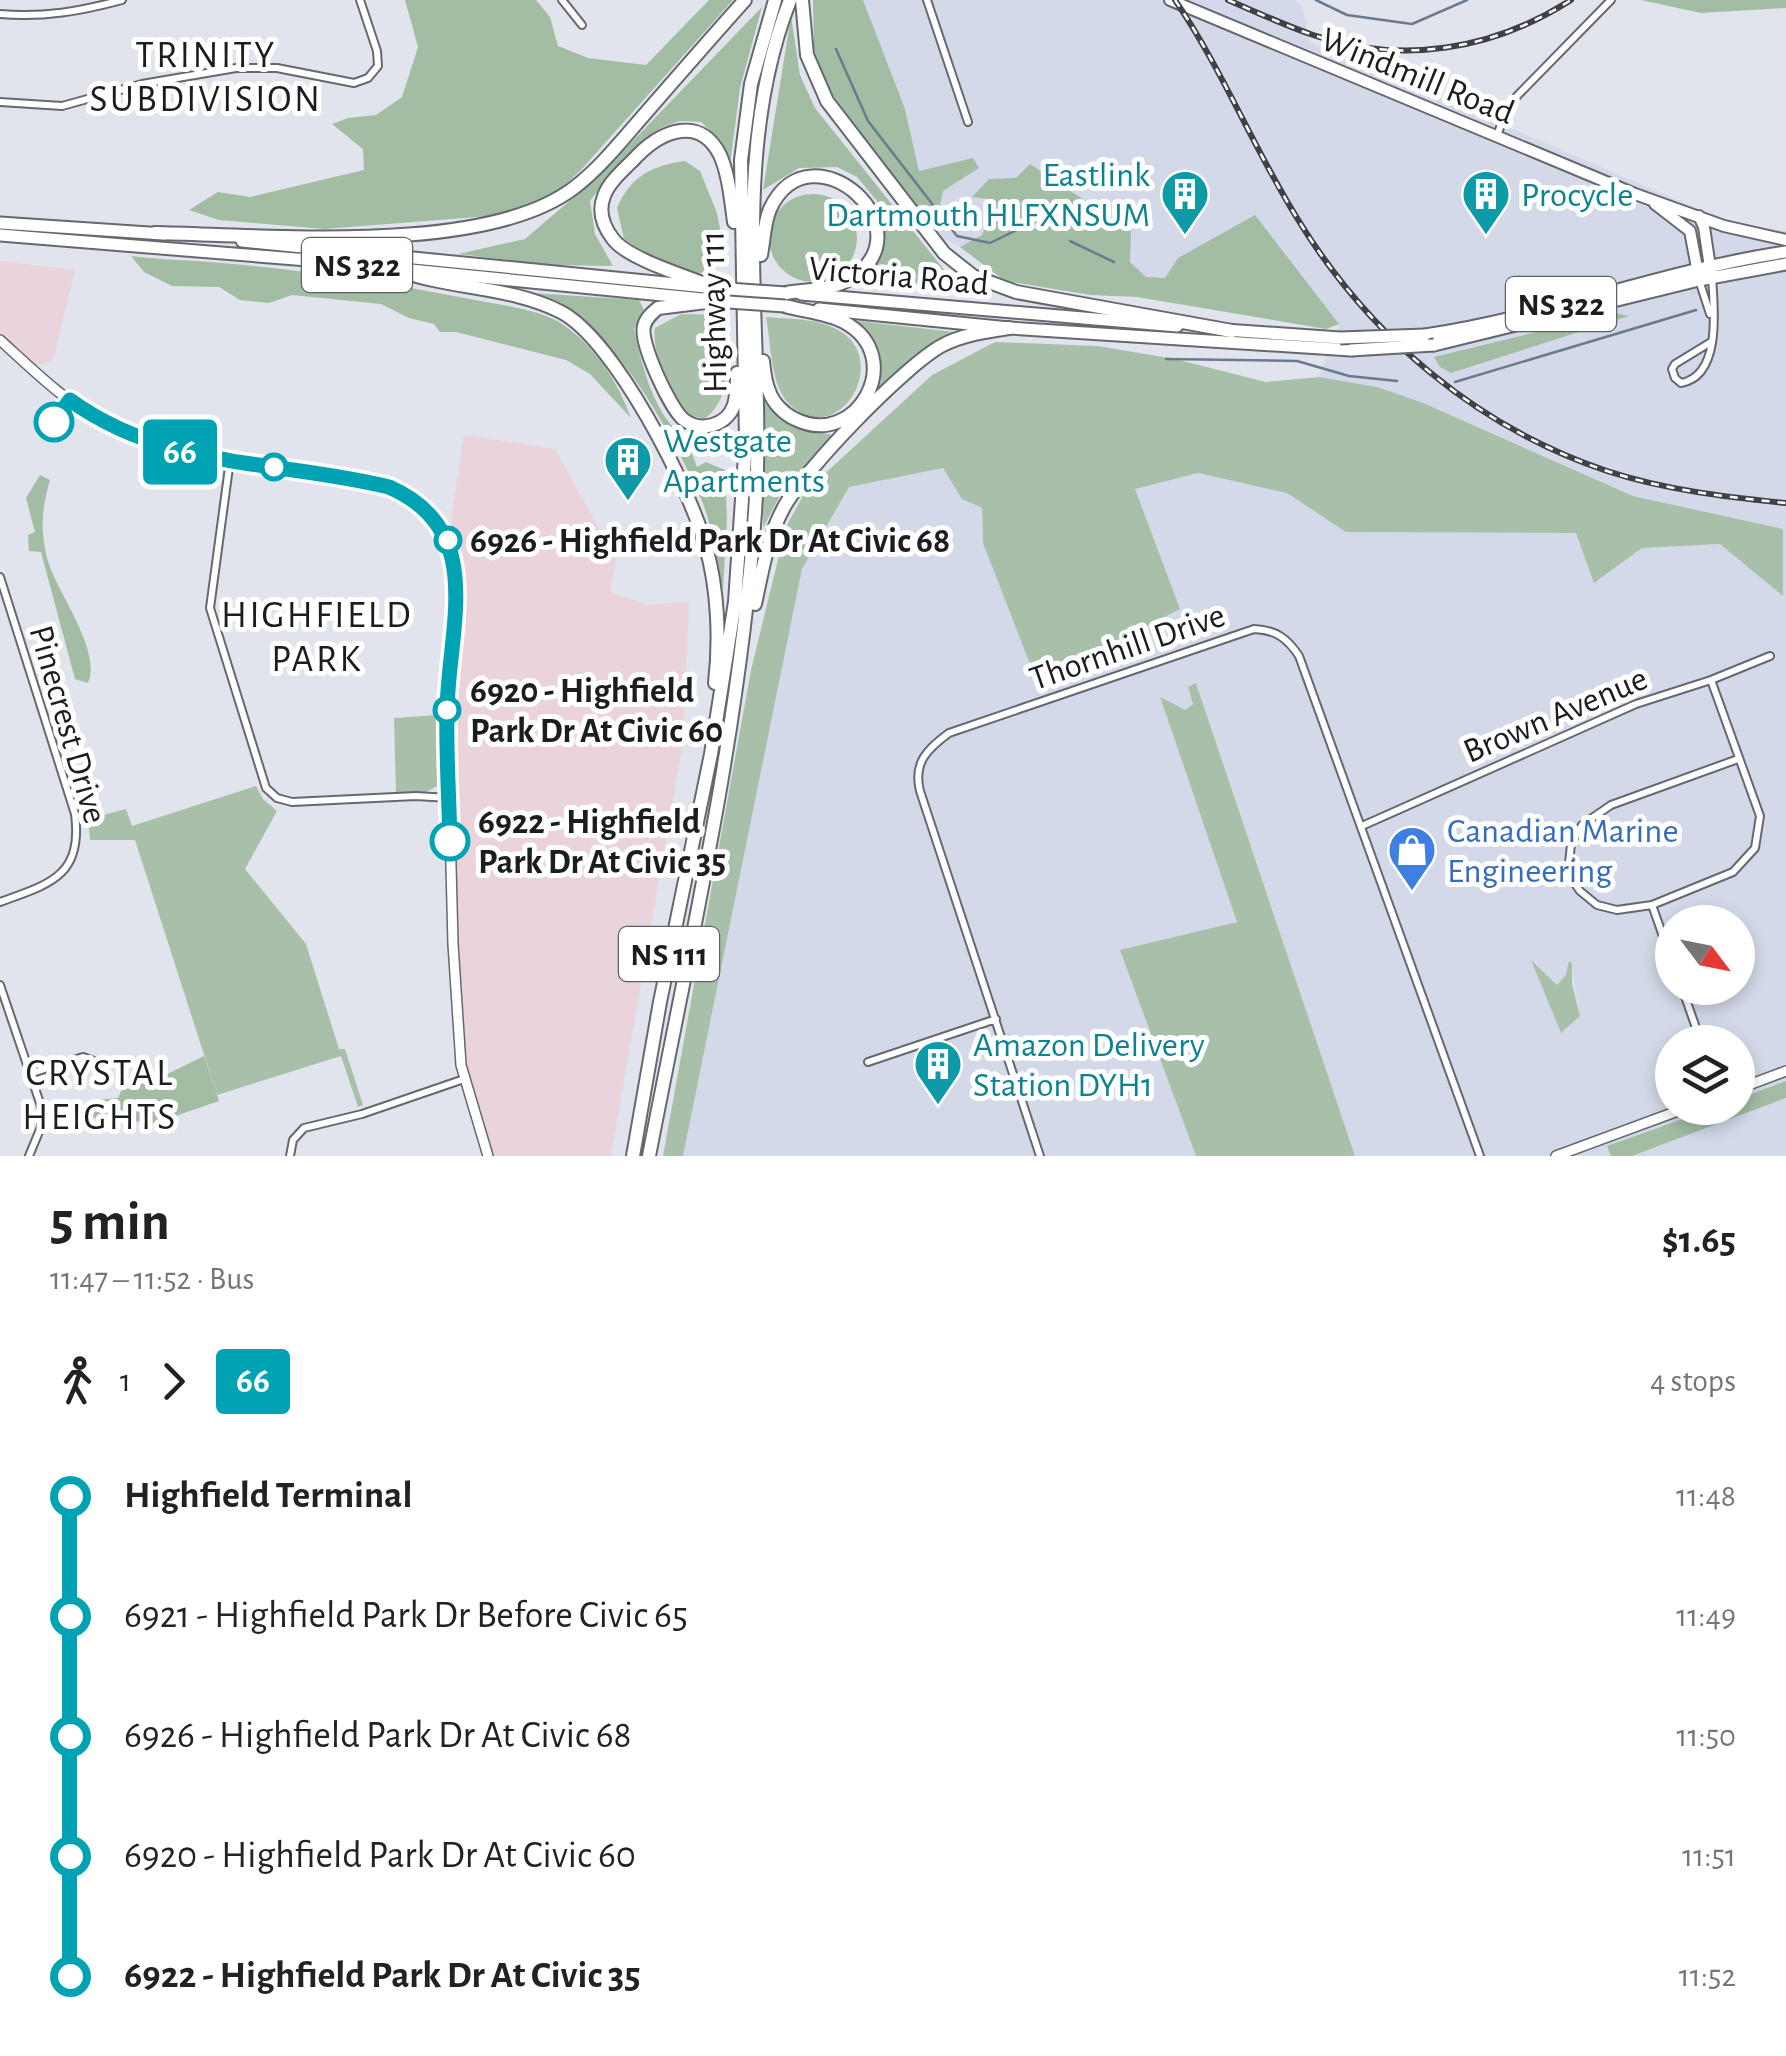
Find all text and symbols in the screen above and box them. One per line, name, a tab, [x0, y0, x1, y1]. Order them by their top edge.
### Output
street label: Windmill Road	[1316, 22, 1519, 131]
district label: TRINITY SUBDIVISION	[90, 37, 322, 119]
place label: Eastlink Dartmouth HLFXNSUM	[826, 158, 1150, 233]
building icon: Eastlink Dartmouth HLFXNSUM	[1159, 168, 1211, 236]
building icon: Procycle	[1460, 168, 1512, 236]
place label: Procycle	[1521, 178, 1633, 213]
street label: Highway 111	[696, 230, 733, 394]
road number: NS 322	[302, 238, 412, 292]
street label: Victoria Road	[807, 251, 990, 302]
road number: NS 322	[1506, 277, 1616, 331]
unlabelled marker	[35, 403, 73, 441]
line badge: 66	[135, 420, 225, 484]
place label: Westgate Apartments	[663, 424, 825, 499]
building icon: Westgate Apartments	[602, 434, 654, 502]
text: 66	[163, 435, 197, 470]
unlabelled marker	[261, 454, 287, 480]
place label: 6926 - Highfield Park Dr At Civic 68	[470, 524, 950, 559]
marker: 6926 - Highfield Park Dr At Civic 68	[435, 527, 461, 553]
district label: HIGHFIELD PARK	[221, 597, 413, 679]
street label: Thornhill Drive	[1025, 598, 1230, 697]
street label: Pinecrest Drive	[23, 621, 113, 827]
street label: Brown Avenue	[1459, 661, 1653, 770]
place label: 6920 - Highfield Park Dr At Civic 60	[470, 674, 723, 749]
marker: 6920 - Highfield Park Dr At Civic 60	[434, 697, 460, 723]
place label: 6922 - Highfield Park Dr At Civic 35	[478, 805, 726, 880]
place label: Canadian Marine Engineering	[1447, 814, 1679, 889]
marker: 6922 - Highfield Park Dr At Civic 35	[431, 822, 469, 860]
shop icon: Canadian Marine Engineering	[1386, 824, 1438, 892]
north arrow	[1655, 905, 1755, 1005]
map controls	[1655, 905, 1755, 1125]
road number: NS 111	[619, 927, 719, 981]
button: layers	[1655, 1025, 1755, 1125]
place label: Amazon Delivery Station DYH1	[973, 1028, 1205, 1103]
building icon: Amazon Delivery Station DYH1	[912, 1038, 964, 1106]
district label: CRYSTAL HEIGHTS	[22, 1055, 178, 1137]
text: 5 min	[50, 1195, 170, 1250]
text: $1.65	[1662, 1222, 1736, 1260]
text: 11:47 – 11:52 · Bus	[50, 1263, 254, 1295]
icon: walk	[50, 1354, 105, 1409]
icon: forward	[146, 1354, 201, 1409]
text: 66	[236, 1364, 270, 1399]
text: 1	[120, 1365, 131, 1397]
text: 4 stops	[1650, 1365, 1736, 1397]
text: Highfield Terminal	[124, 1477, 412, 1515]
text: 11:48	[1676, 1480, 1736, 1512]
text: 6921 - Highfield Park Dr Before Civic 65	[124, 1597, 688, 1635]
text: 11:49	[1676, 1600, 1736, 1632]
text: 6926 - Highfield Park Dr At Civic 68	[124, 1717, 632, 1755]
text: 11:50	[1676, 1720, 1736, 1752]
text: 6920 - Highfield Park Dr At Civic 60	[124, 1837, 636, 1875]
text: 11:51	[1682, 1840, 1736, 1872]
text: 6922 - Highfield Park Dr At Civic 35	[124, 1957, 641, 1995]
text: 11:52	[1679, 1960, 1736, 1992]

